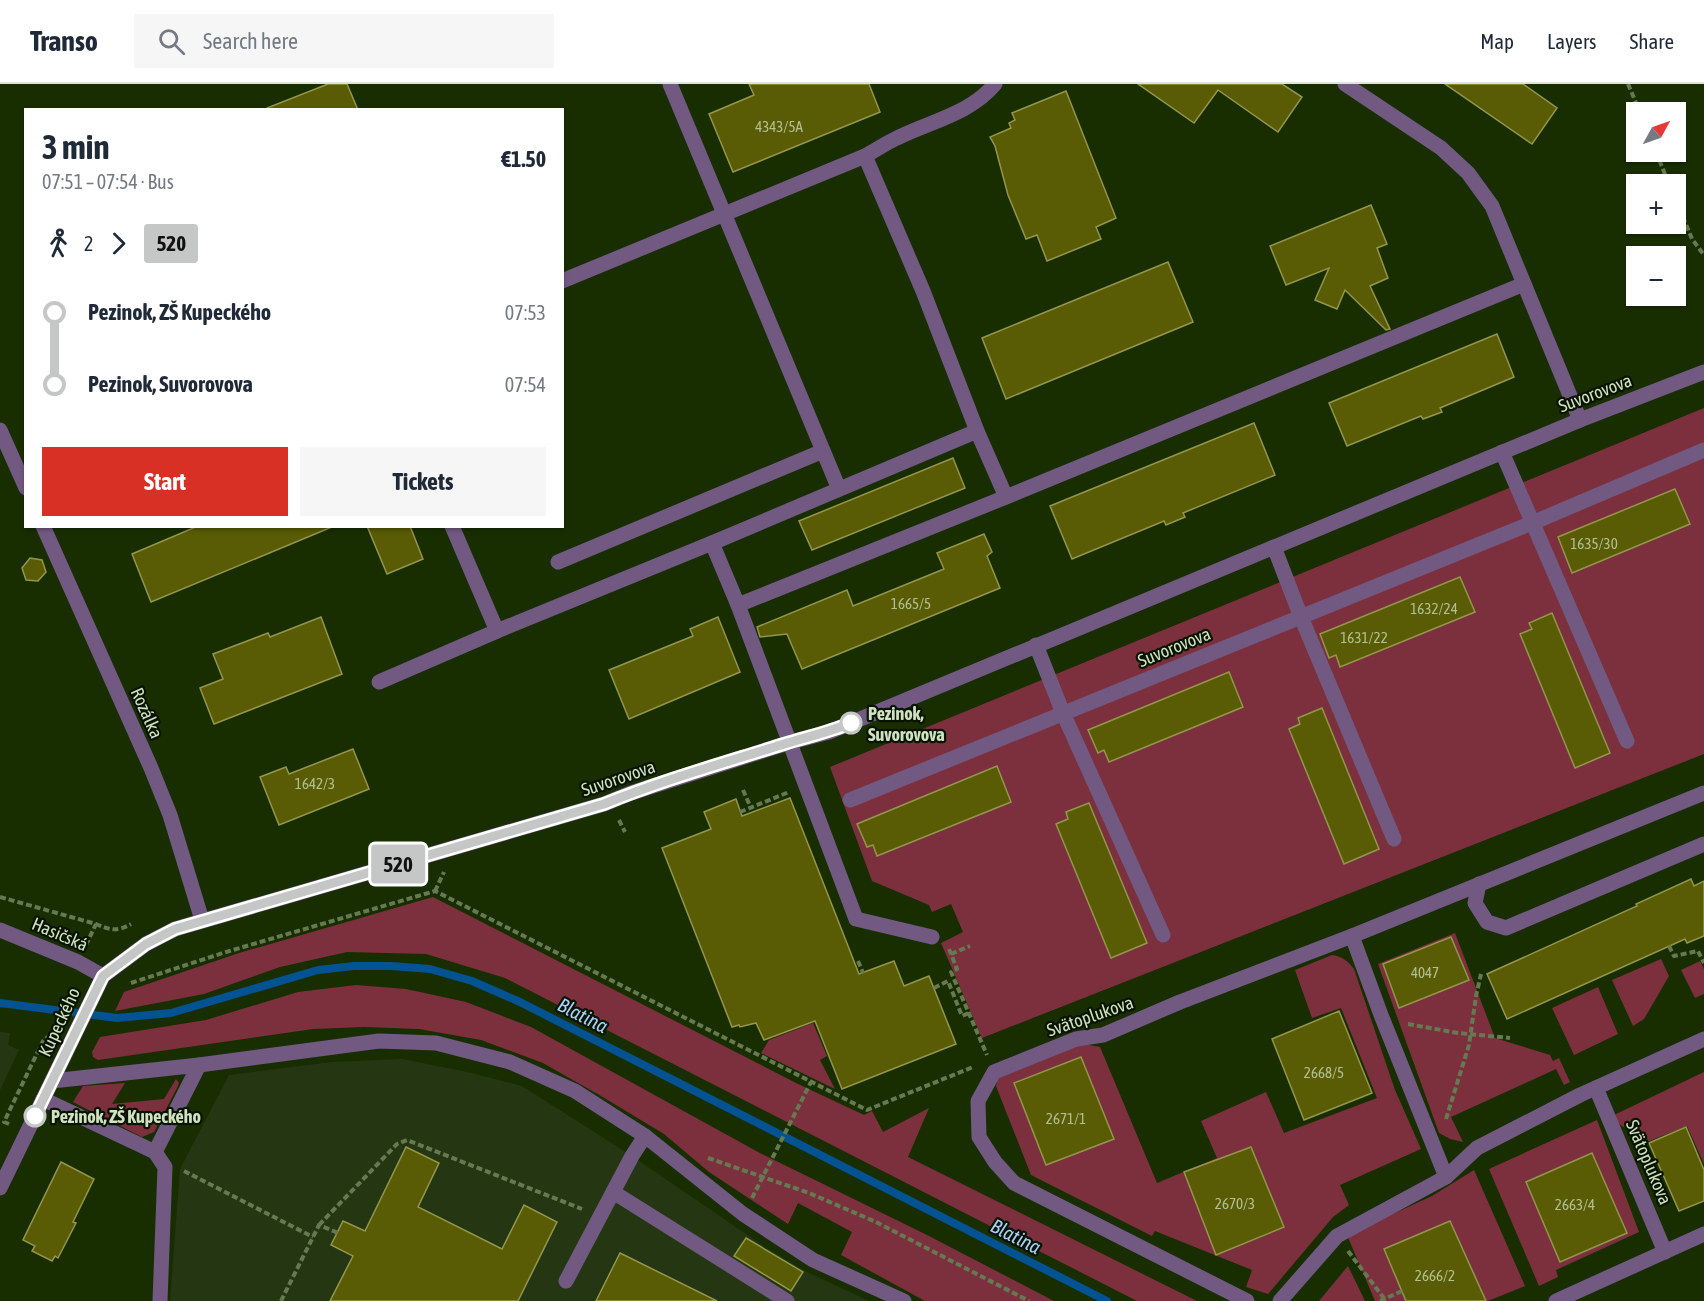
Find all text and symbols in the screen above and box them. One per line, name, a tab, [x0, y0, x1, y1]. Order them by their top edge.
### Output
search box	[134, 14, 554, 68]
text: Transo	[30, 25, 98, 57]
icon: search	[155, 25, 188, 58]
text: Search here	[203, 28, 298, 54]
text: Map	[1480, 29, 1514, 53]
text: Layers	[1547, 29, 1597, 53]
text: Share	[1630, 29, 1674, 53]
north arrow	[1626, 102, 1686, 162]
map controls	[1626, 102, 1686, 306]
house number: 4343/5A	[755, 118, 803, 135]
text: 3 min	[42, 128, 109, 166]
text: €1.50	[501, 146, 546, 172]
text: 07:51 – 07:54 · Bus	[42, 170, 174, 193]
button: +	[1626, 174, 1686, 234]
icon: walk	[42, 227, 75, 260]
icon: forward	[102, 227, 135, 260]
text: 520	[156, 231, 186, 255]
text: 2	[84, 232, 93, 255]
button: −	[1626, 246, 1686, 306]
text: Pezinok, ZŠ Kupeckého	[88, 299, 271, 325]
text: 07:53	[505, 301, 546, 324]
street label: Suvorovova	[1555, 369, 1635, 417]
text: Pezinok, Suvorovova	[88, 371, 253, 397]
text: 07:54	[505, 373, 546, 396]
button: Start	[42, 447, 288, 516]
button: Tickets	[300, 447, 546, 516]
house number: 1635/30	[1570, 535, 1618, 552]
house number: 1665/5	[891, 595, 931, 612]
house number: 1632/24	[1410, 600, 1458, 617]
street label: Suvorovova	[1135, 623, 1213, 671]
house number: 1631/22	[1340, 629, 1388, 646]
street label: Rozálka	[127, 684, 167, 742]
place label: Pezinok, Suvorovova	[868, 703, 945, 745]
marker: Pezinok, Suvorovova	[840, 712, 862, 734]
street label: Suvorovova	[578, 756, 658, 800]
house number: 1642/3	[295, 775, 335, 792]
line badge: 520	[364, 844, 432, 884]
text: 520	[383, 852, 413, 876]
street label: Hasičská	[29, 913, 91, 955]
house number: 4047	[1411, 964, 1439, 981]
street label: Kupeckého	[34, 984, 84, 1060]
street label: Svätoplukova	[1044, 991, 1136, 1041]
water label: Blatina	[554, 993, 612, 1037]
house number: 2668/5	[1304, 1064, 1344, 1081]
marker: Pezinok, ZŠ Kupeckého	[24, 1105, 46, 1127]
place label: Pezinok, ZŠ Kupeckého	[51, 1106, 201, 1127]
house number: 2671/1	[1046, 1110, 1086, 1127]
street label: Svätoplukova	[1622, 1117, 1676, 1207]
house number: 2670/3	[1215, 1195, 1255, 1212]
house number: 2663/4	[1555, 1196, 1595, 1213]
water label: Blatina	[987, 1214, 1045, 1258]
house number: 2666/2	[1415, 1267, 1455, 1284]

